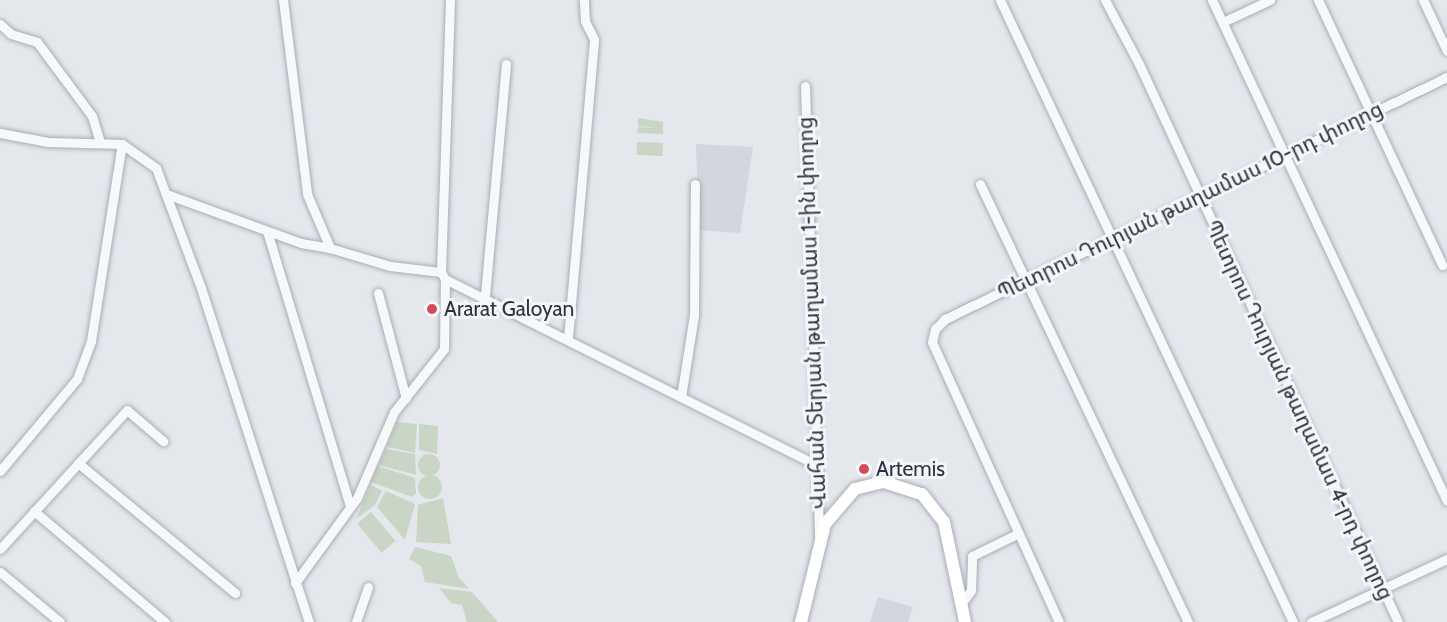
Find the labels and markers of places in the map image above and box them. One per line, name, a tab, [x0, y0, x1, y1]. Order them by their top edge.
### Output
place label: Ararat Galoyan	[444, 296, 574, 322]
marker: Ararat Galoyan	[425, 302, 439, 316]
place label: Artemis	[876, 456, 945, 482]
marker: Artemis	[857, 462, 871, 476]

